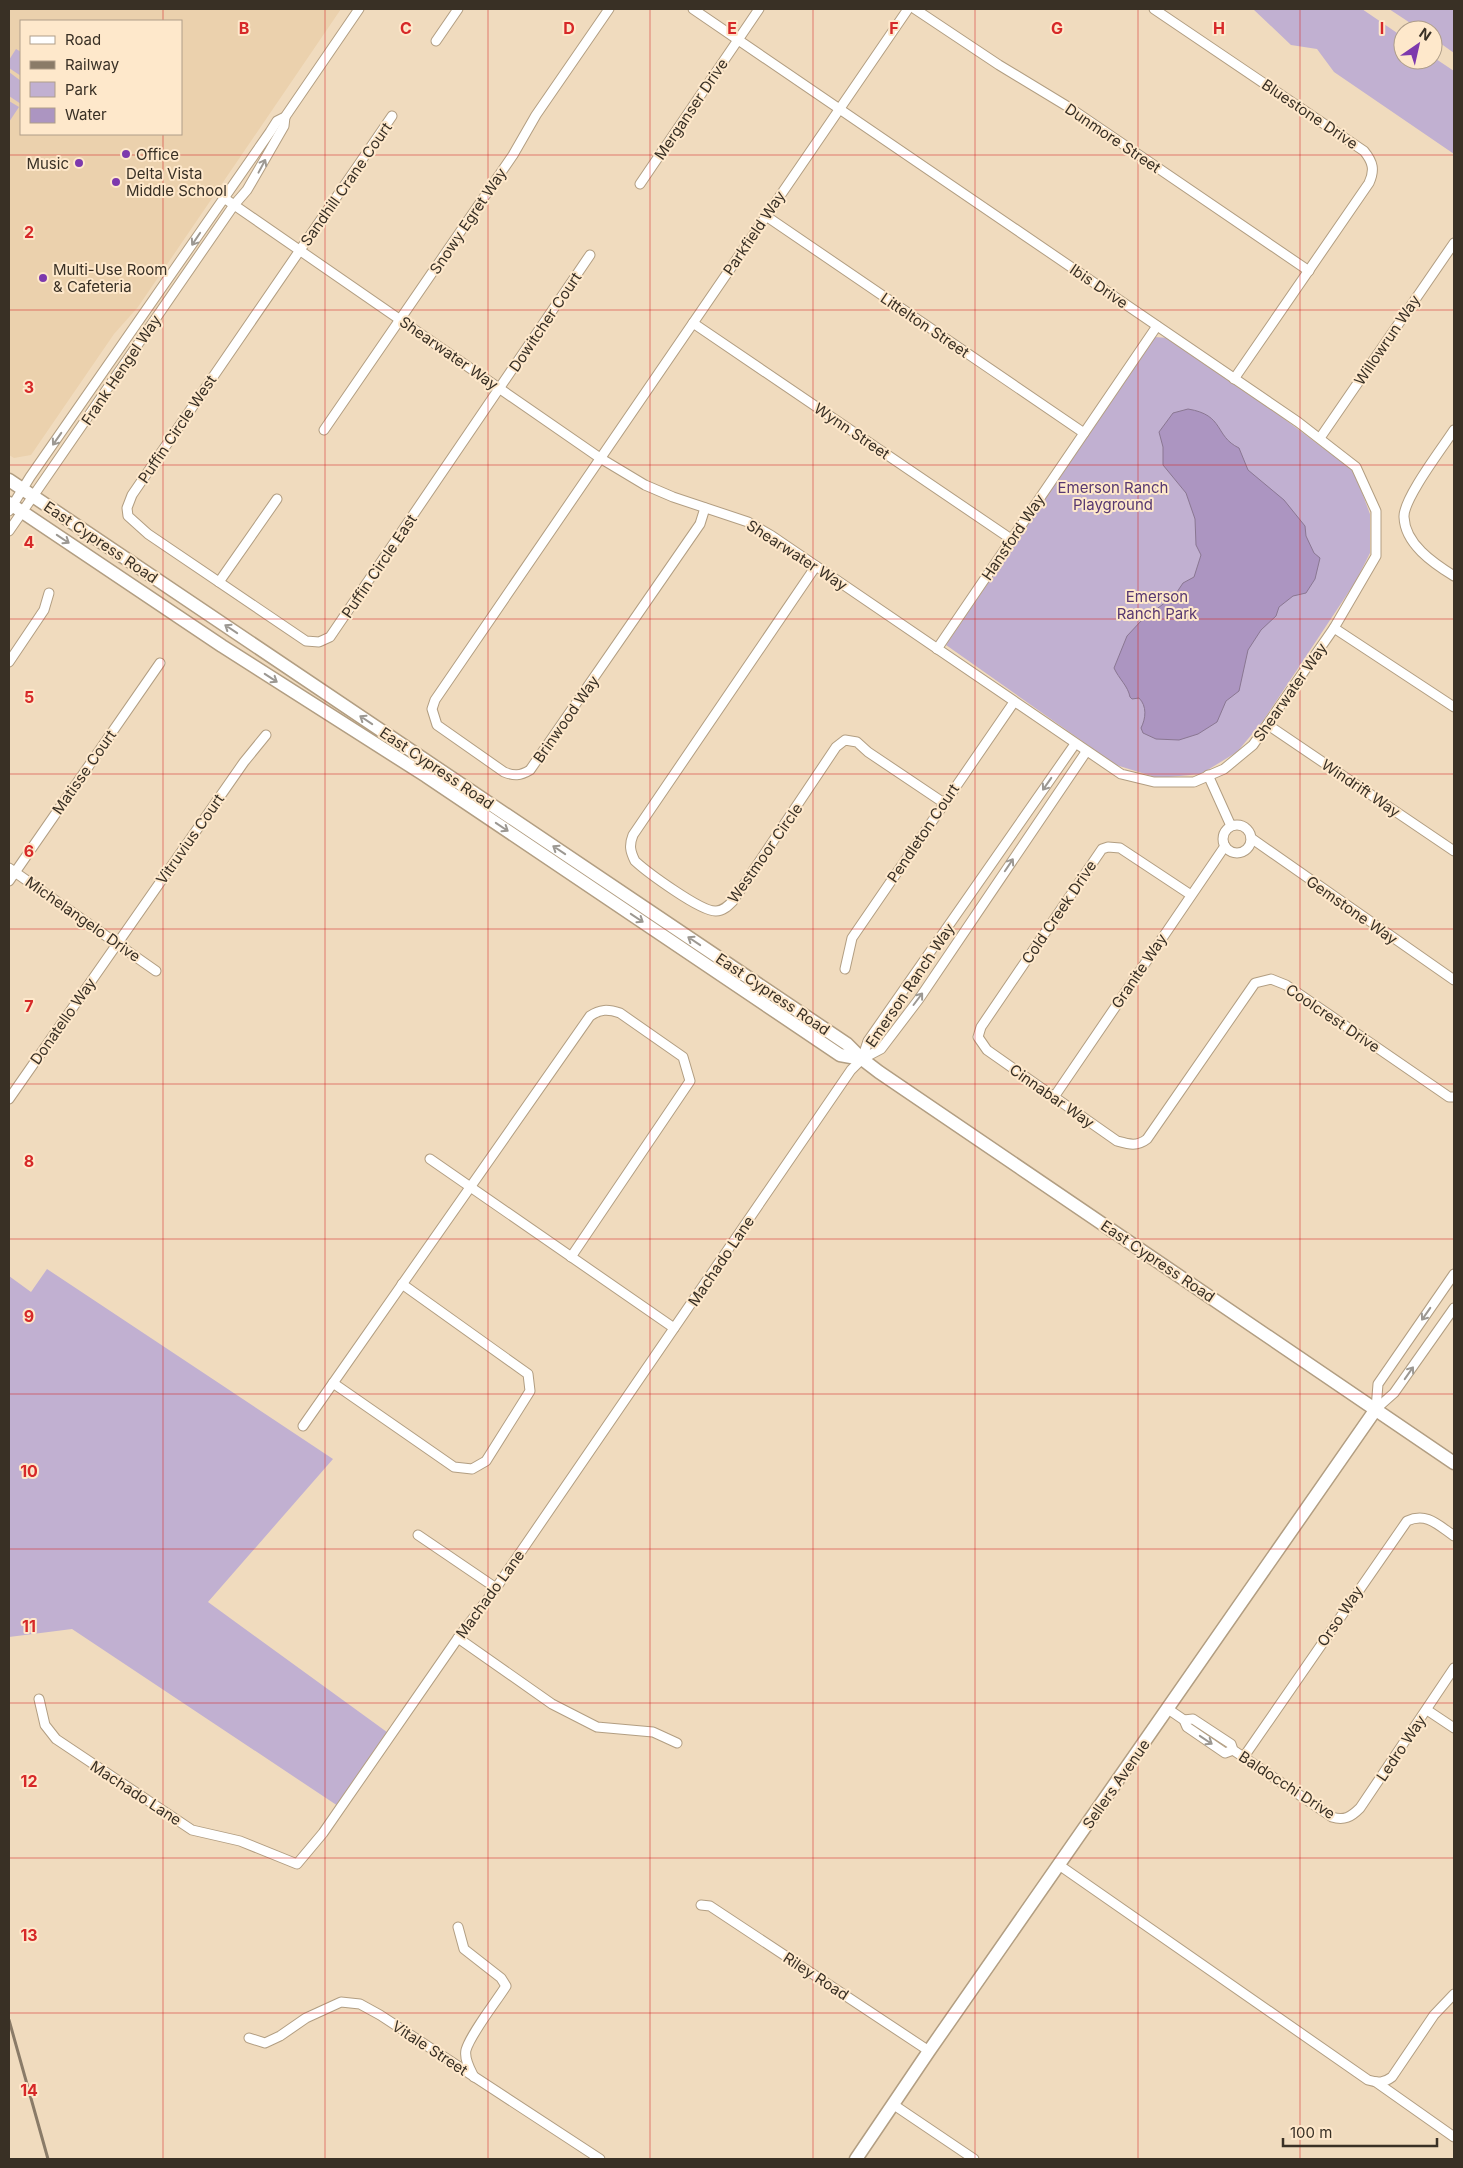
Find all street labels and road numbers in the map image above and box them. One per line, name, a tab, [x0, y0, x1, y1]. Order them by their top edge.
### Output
street label: Merganser Drive	[650, 55, 732, 163]
street label: Bluestone Drive	[1258, 75, 1362, 153]
street label: Dunmore Street	[1062, 99, 1165, 177]
street label: Sandhill Crane Court	[296, 118, 396, 249]
street label: Snowy Egret Way	[425, 164, 511, 278]
street label: Parkfield Way	[719, 187, 790, 279]
street label: Ibis Drive	[1066, 260, 1132, 312]
street label: Dowitcher Court	[505, 269, 585, 375]
street label: Littelton Street	[877, 288, 973, 362]
street label: Willowrun Way	[1350, 291, 1425, 389]
street label: Frank Hengel Way	[77, 311, 165, 429]
street label: Shearwater Way	[396, 312, 503, 394]
street label: Puffin Circle West	[134, 371, 220, 487]
street label: Wynn Street	[810, 399, 894, 463]
street label: Hansford Way	[977, 490, 1049, 584]
street label: East Cypress Road	[40, 497, 162, 587]
street label: Puffin Circle East	[337, 510, 421, 622]
street label: Shearwater Way	[743, 515, 851, 595]
street label: Shearwater Way	[1249, 638, 1331, 745]
street label: Brinwood Way	[529, 671, 603, 766]
street label: East Cypress Road	[376, 723, 498, 813]
street label: Matisse Court	[48, 726, 120, 818]
street label: Windrift Way	[1318, 755, 1404, 822]
street label: Pendleton Court	[883, 780, 963, 886]
street label: Vitruvius Court	[152, 790, 228, 888]
street label: Westmoor Circle	[724, 799, 806, 907]
street label: Cold Creek Drive	[1017, 857, 1101, 967]
street label: Gemstone Way	[1303, 871, 1402, 949]
street label: Michelangelo Drive	[22, 872, 144, 966]
street label: Emerson Ranch Way	[861, 919, 959, 1051]
street label: Granite Way	[1107, 930, 1171, 1012]
street label: East Cypress Road	[712, 949, 834, 1039]
street label: Donatello Way	[26, 973, 100, 1068]
street label: Coolcrest Drive	[1282, 979, 1384, 1057]
street label: Cinnabar Way	[1006, 1060, 1098, 1133]
street label: Machado Lane	[684, 1212, 758, 1310]
street label: East Cypress Road	[1097, 1216, 1219, 1306]
street label: Machado Lane	[452, 1546, 528, 1642]
street label: Orso Way	[1313, 1582, 1367, 1650]
street label: Ledro Way	[1372, 1711, 1430, 1785]
street label: Sellers Avenue	[1078, 1736, 1154, 1832]
street label: Baldocchi Drive	[1235, 1747, 1339, 1823]
street label: Machado Lane	[87, 1757, 185, 1829]
street label: Riley Road	[780, 1948, 852, 2004]
street label: Vitale Street	[389, 2017, 471, 2080]

